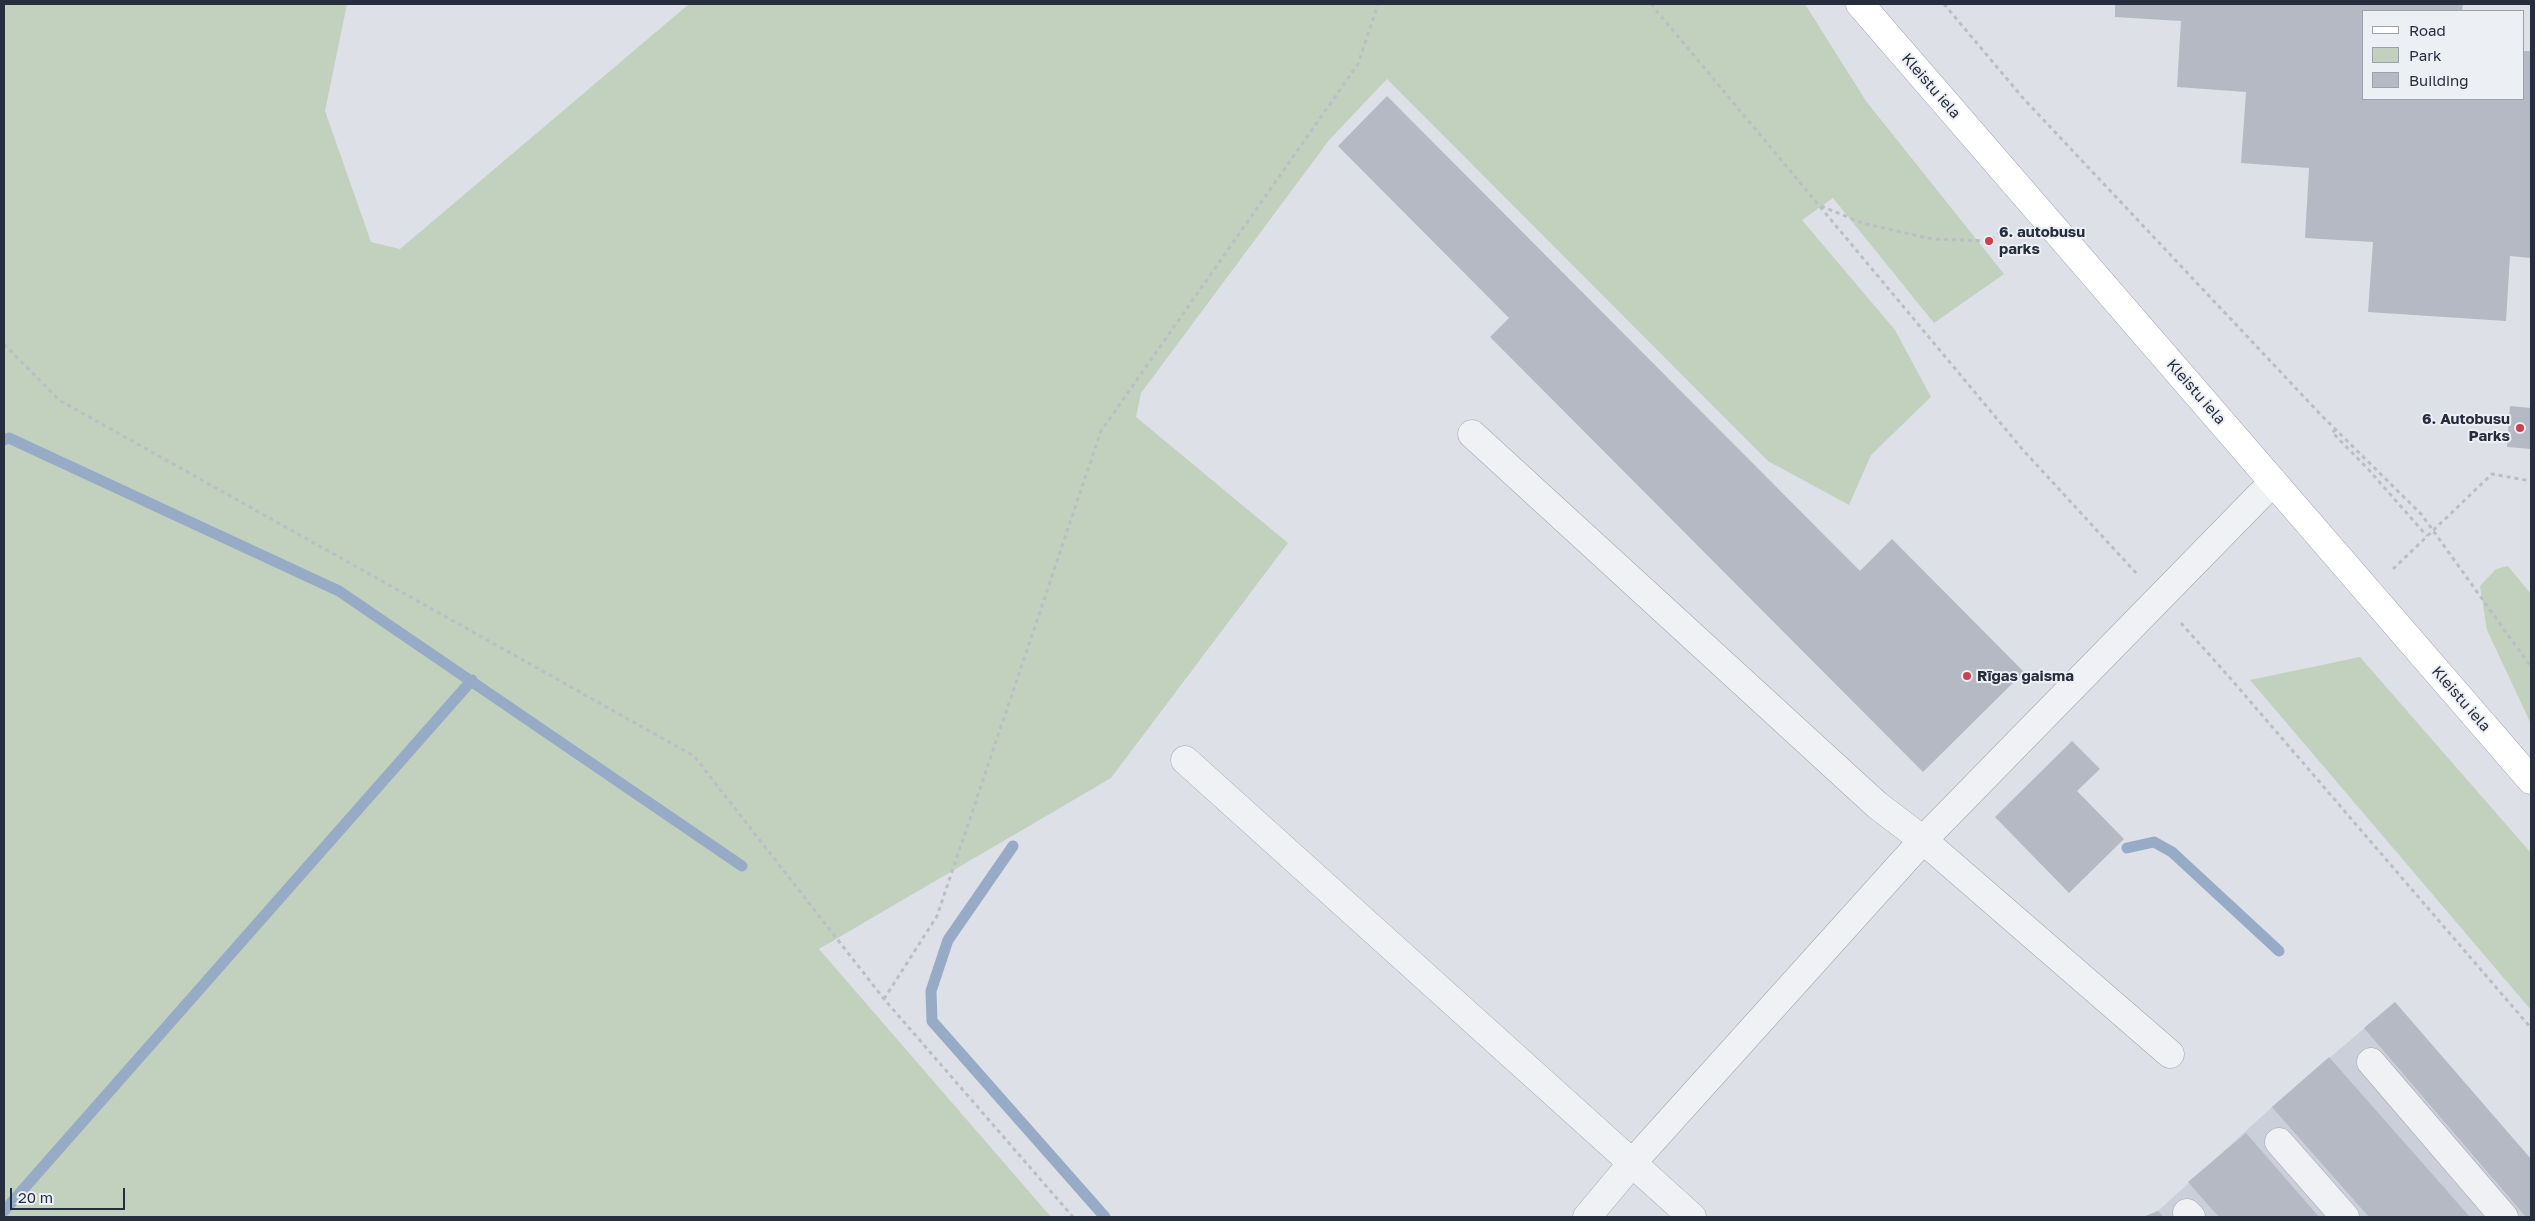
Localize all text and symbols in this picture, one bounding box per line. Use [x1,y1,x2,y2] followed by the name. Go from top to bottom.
[2362,10,2525,100] legend
[2409,21,2446,39] text: Road
[2409,46,2441,64] text: Park
[1898,50,1964,122] street label: Kleistu iela
[2409,71,2469,89] text: Building
[1999,223,2085,258] place label: 6. autobusu parks
[1983,235,1995,247] marker: 6. autobusu parks
[2163,356,2229,428] street label: Kleistu iela
[2422,410,2510,445] place label: 6. Autobusu Parks
[2514,422,2526,434] marker: 6. Autobusu Parks
[2428,663,2494,735] street label: Kleistu iela
[1977,667,2074,685] place label: Rīgas gaisma
[1961,670,1973,682] marker: Rīgas gaisma
[12,1178,128,1210] scale bar
[18,1188,53,1206] text: 20 m

